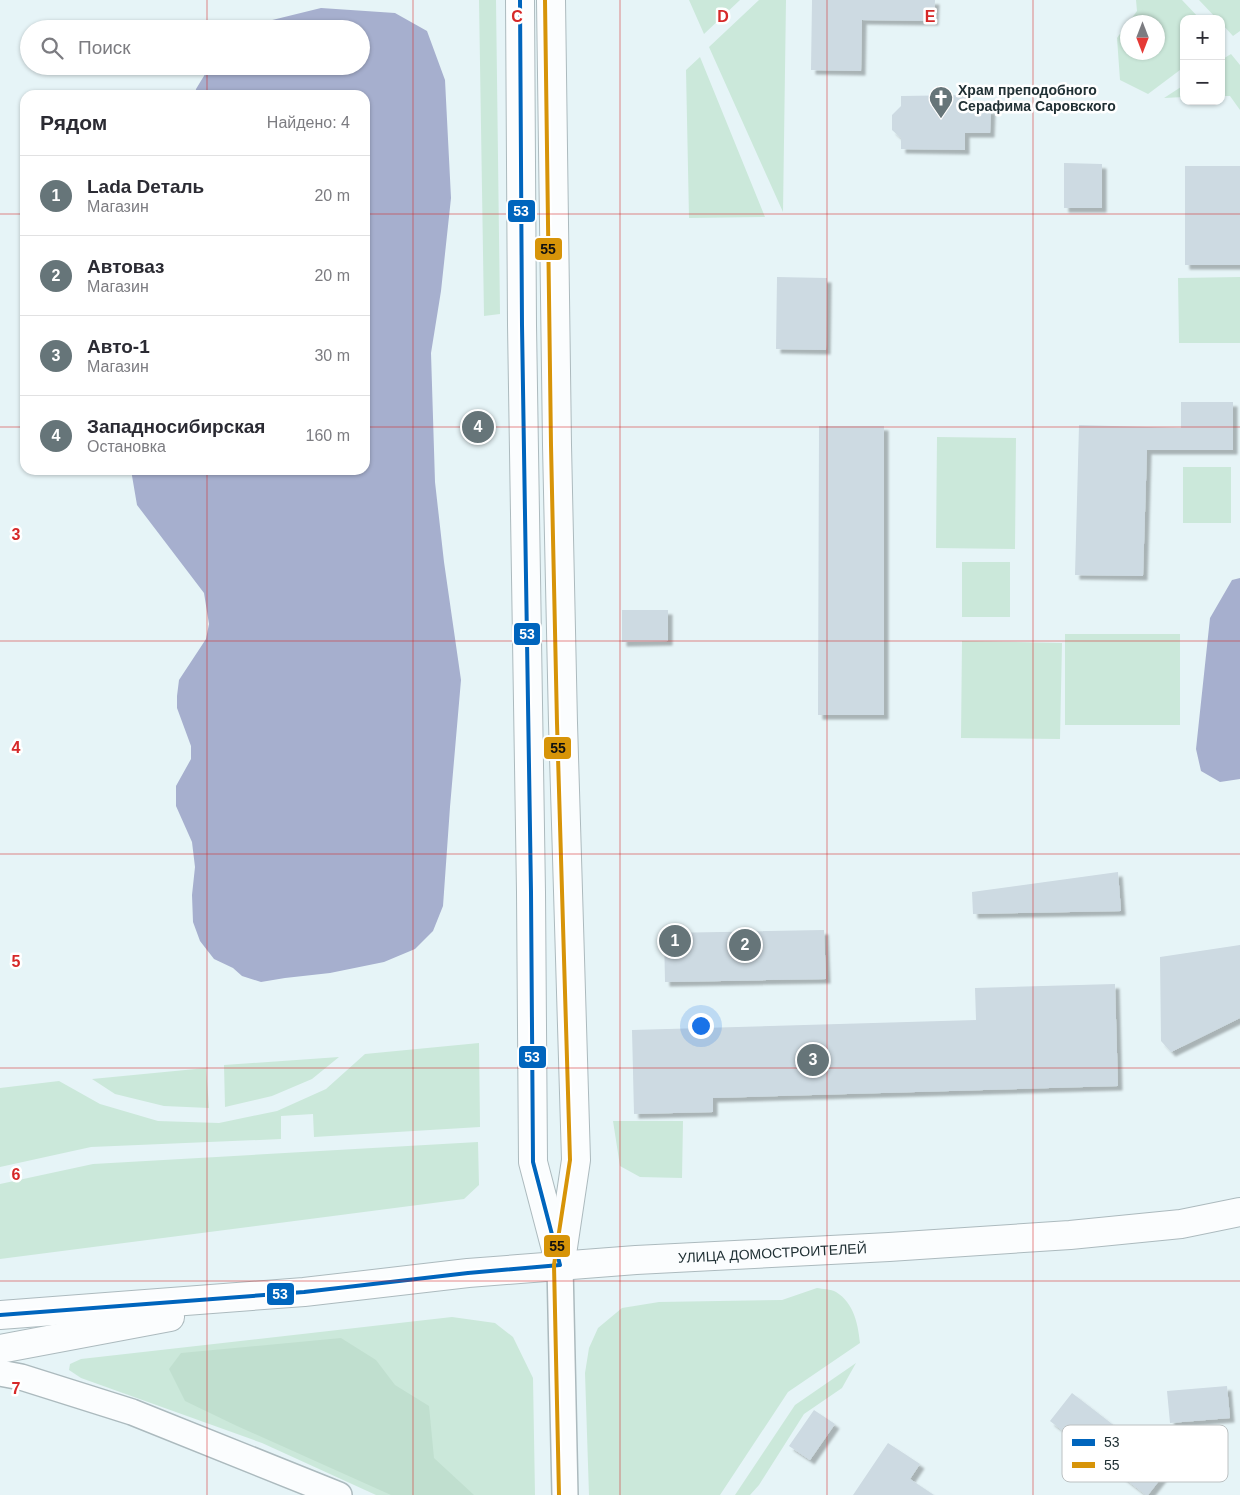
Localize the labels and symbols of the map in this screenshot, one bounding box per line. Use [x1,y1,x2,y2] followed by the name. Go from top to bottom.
[511,8,523,25] text: C
[717,8,729,25] text: D
[925,8,936,25] text: E
[1120,15,1165,60] north arrow
[958,82,1116,114] place label: Храм преподобного Серафима Саровского
[928,85,954,119] church icon: Храм преподобного Серафима Саровского
[507,199,536,223] line badge: 53
[513,203,529,219] text: 53
[534,237,563,261] line badge: 55
[540,241,556,257] text: 55
[462,408,494,446] pin: 4
[12,526,21,543] text: 3
[513,622,541,646] line badge: 53
[519,626,535,642] text: 53
[543,736,572,760] line badge: 55
[12,739,21,756] text: 4
[550,740,566,756] text: 55
[659,922,691,960] pin: 1
[729,926,761,964] pin: 2
[12,953,21,970] text: 5
[688,1013,714,1039] your location
[797,1041,829,1079] pin: 3
[518,1045,547,1069] line badge: 53
[524,1049,540,1065] text: 53
[12,1166,21,1183] text: 6
[543,1234,571,1258] line badge: 55
[549,1238,565,1254] text: 55
[678,1239,867,1266] street label: УЛИЦА ДОМОСТРОИТЕЛЕЙ
[266,1282,295,1306] line badge: 53
[272,1286,288,1302] text: 53
[12,1380,21,1397] text: 7
[1062,1425,1228,1482] legend
[1104,1434,1120,1450] text: 53
[1104,1457,1120,1473] text: 55

